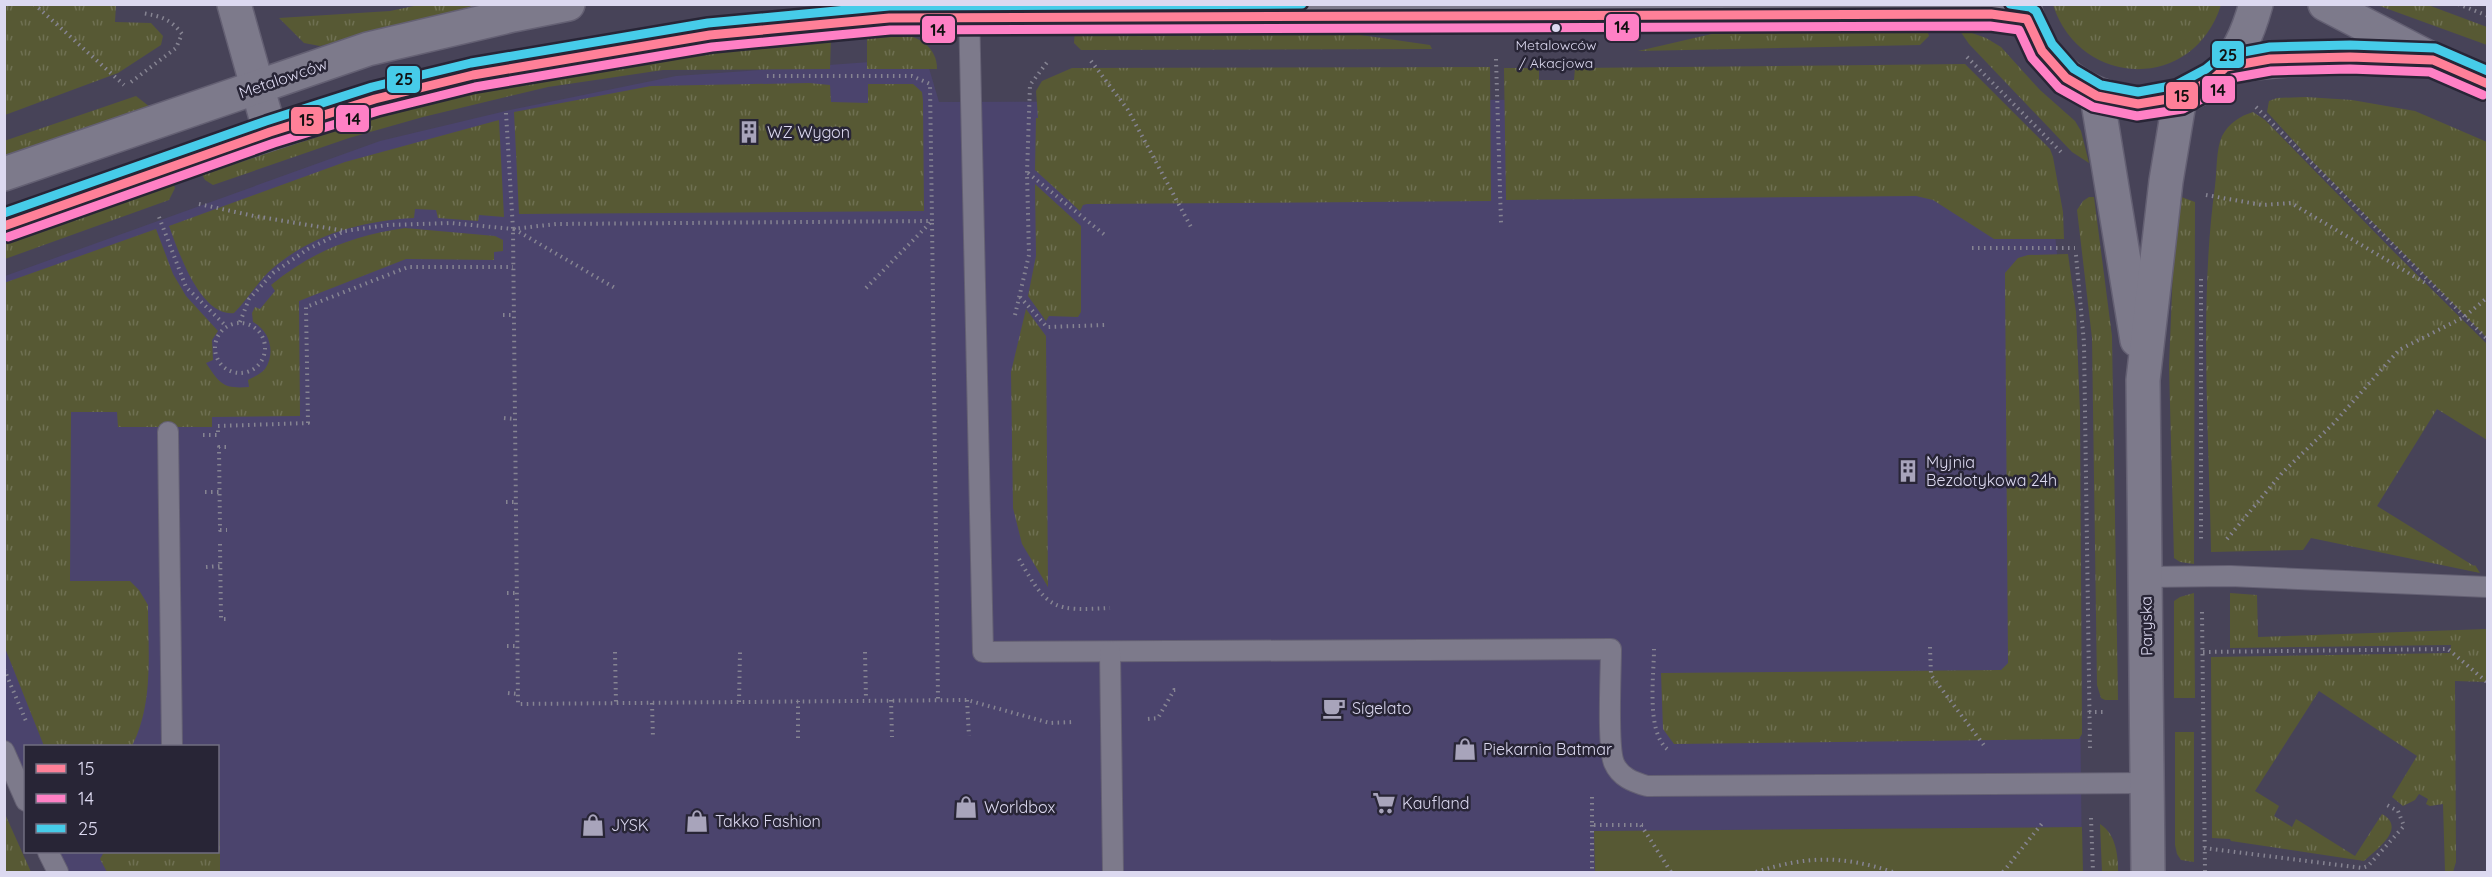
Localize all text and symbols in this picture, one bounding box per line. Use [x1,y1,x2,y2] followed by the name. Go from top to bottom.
[1605,13,1640,42] line badge: 14
[921,15,956,44] line badge: 14
[1614,17,1630,37] text: 14
[930,20,946,40] text: 14
[1550,22,1562,34] marker: Metalowców / Akacjowa
[1515,36,1597,72] place label: Metalowców / Akacjowa
[2211,40,2245,69] line badge: 25
[2219,45,2237,65] text: 25
[236,53,330,103] street label: Metalowców
[386,65,421,94] line badge: 25
[395,69,413,89] text: 25
[2201,75,2236,104] line badge: 14
[2210,80,2226,100] text: 14
[2165,81,2199,110] line badge: 15
[2174,86,2190,106] text: 15
[335,104,370,133] line badge: 14
[290,106,324,135] line badge: 15
[345,109,361,129] text: 14
[299,110,315,130] text: 15
[736,119,762,145] building icon: WZ Wygon
[767,122,850,142] place label: WZ Wygon
[1926,452,2057,490] place label: Myjnia Bezdotykowa 24h
[1895,458,1921,484] building icon: Myjnia Bezdotykowa 24h
[2135,596,2157,656] street label: Paryska
[1321,695,1347,721] cafe icon: Sígelato
[1352,698,1412,718] place label: Sígelato
[1452,736,1478,762] shop icon: Piekarnia Batmar
[1483,739,1612,759] place label: Piekarnia Batmar
[24,745,219,853] legend
[78,757,94,780] text: 15
[78,787,94,810] text: 14
[1371,790,1397,816] supermarket icon: Kaufland
[1402,793,1470,813] place label: Kaufland
[953,794,979,820] shop icon: Worldbox
[984,797,1055,817] place label: Worldbox
[684,808,710,834] shop icon: Takko Fashion
[715,811,821,831] place label: Takko Fashion
[580,812,606,838] shop icon: JYSK
[611,815,649,835] place label: JYSK
[78,817,98,840] text: 25

